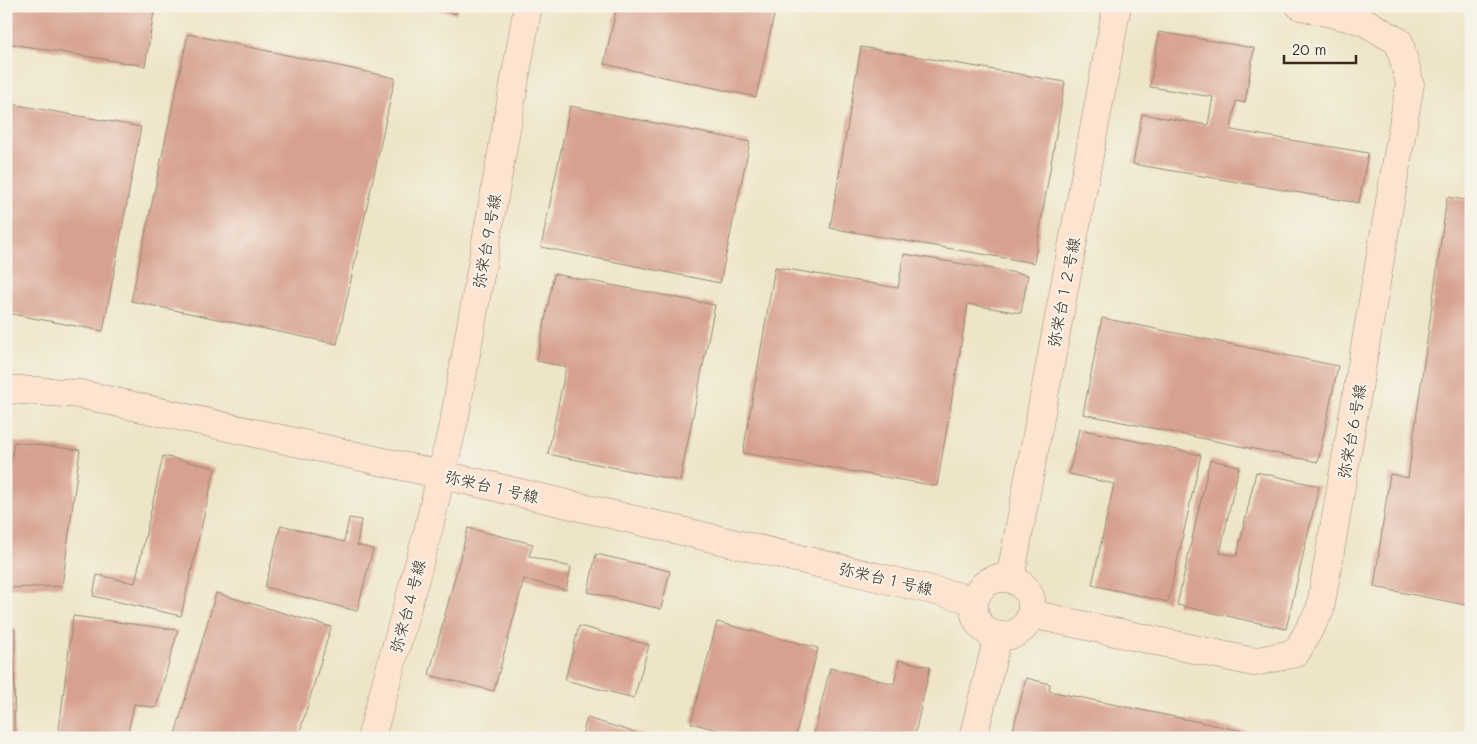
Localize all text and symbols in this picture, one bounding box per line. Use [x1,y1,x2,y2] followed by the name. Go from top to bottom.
[1284,32,1357,64] scale bar
[1292,39,1326,59] text: 20 m
[467,192,505,290] street label: 弥栄台９号線
[1042,235,1084,349] street label: 弥栄台１２号線
[1332,382,1370,480] street label: 弥栄台６号線
[443,465,541,507] street label: 弥栄台１号線
[384,557,430,655] street label: 弥栄台４号線
[837,557,935,599] street label: 弥栄台１号線

